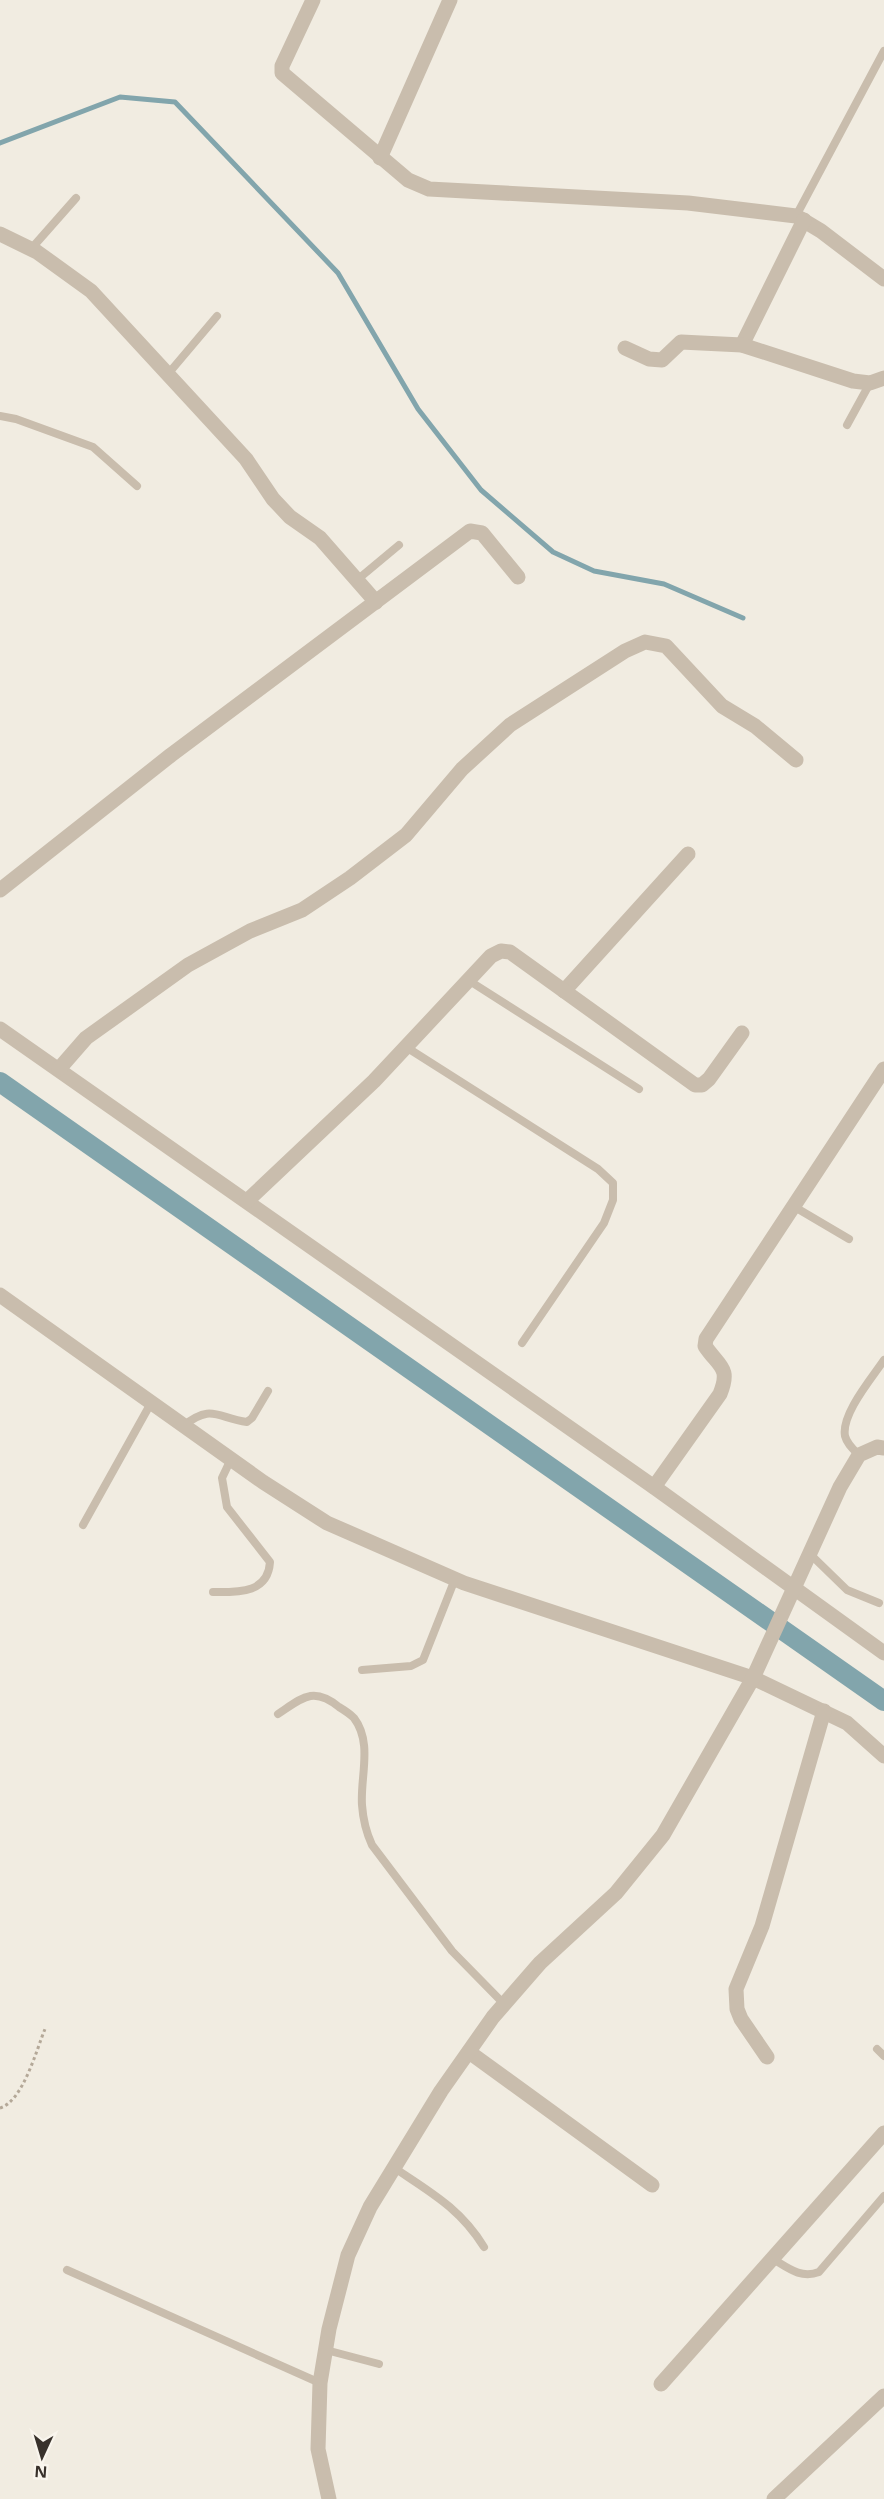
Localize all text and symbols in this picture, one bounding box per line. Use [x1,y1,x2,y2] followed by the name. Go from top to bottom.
[12,2427,72,2487] north arrow
[34,2461,48,2483] text: N

